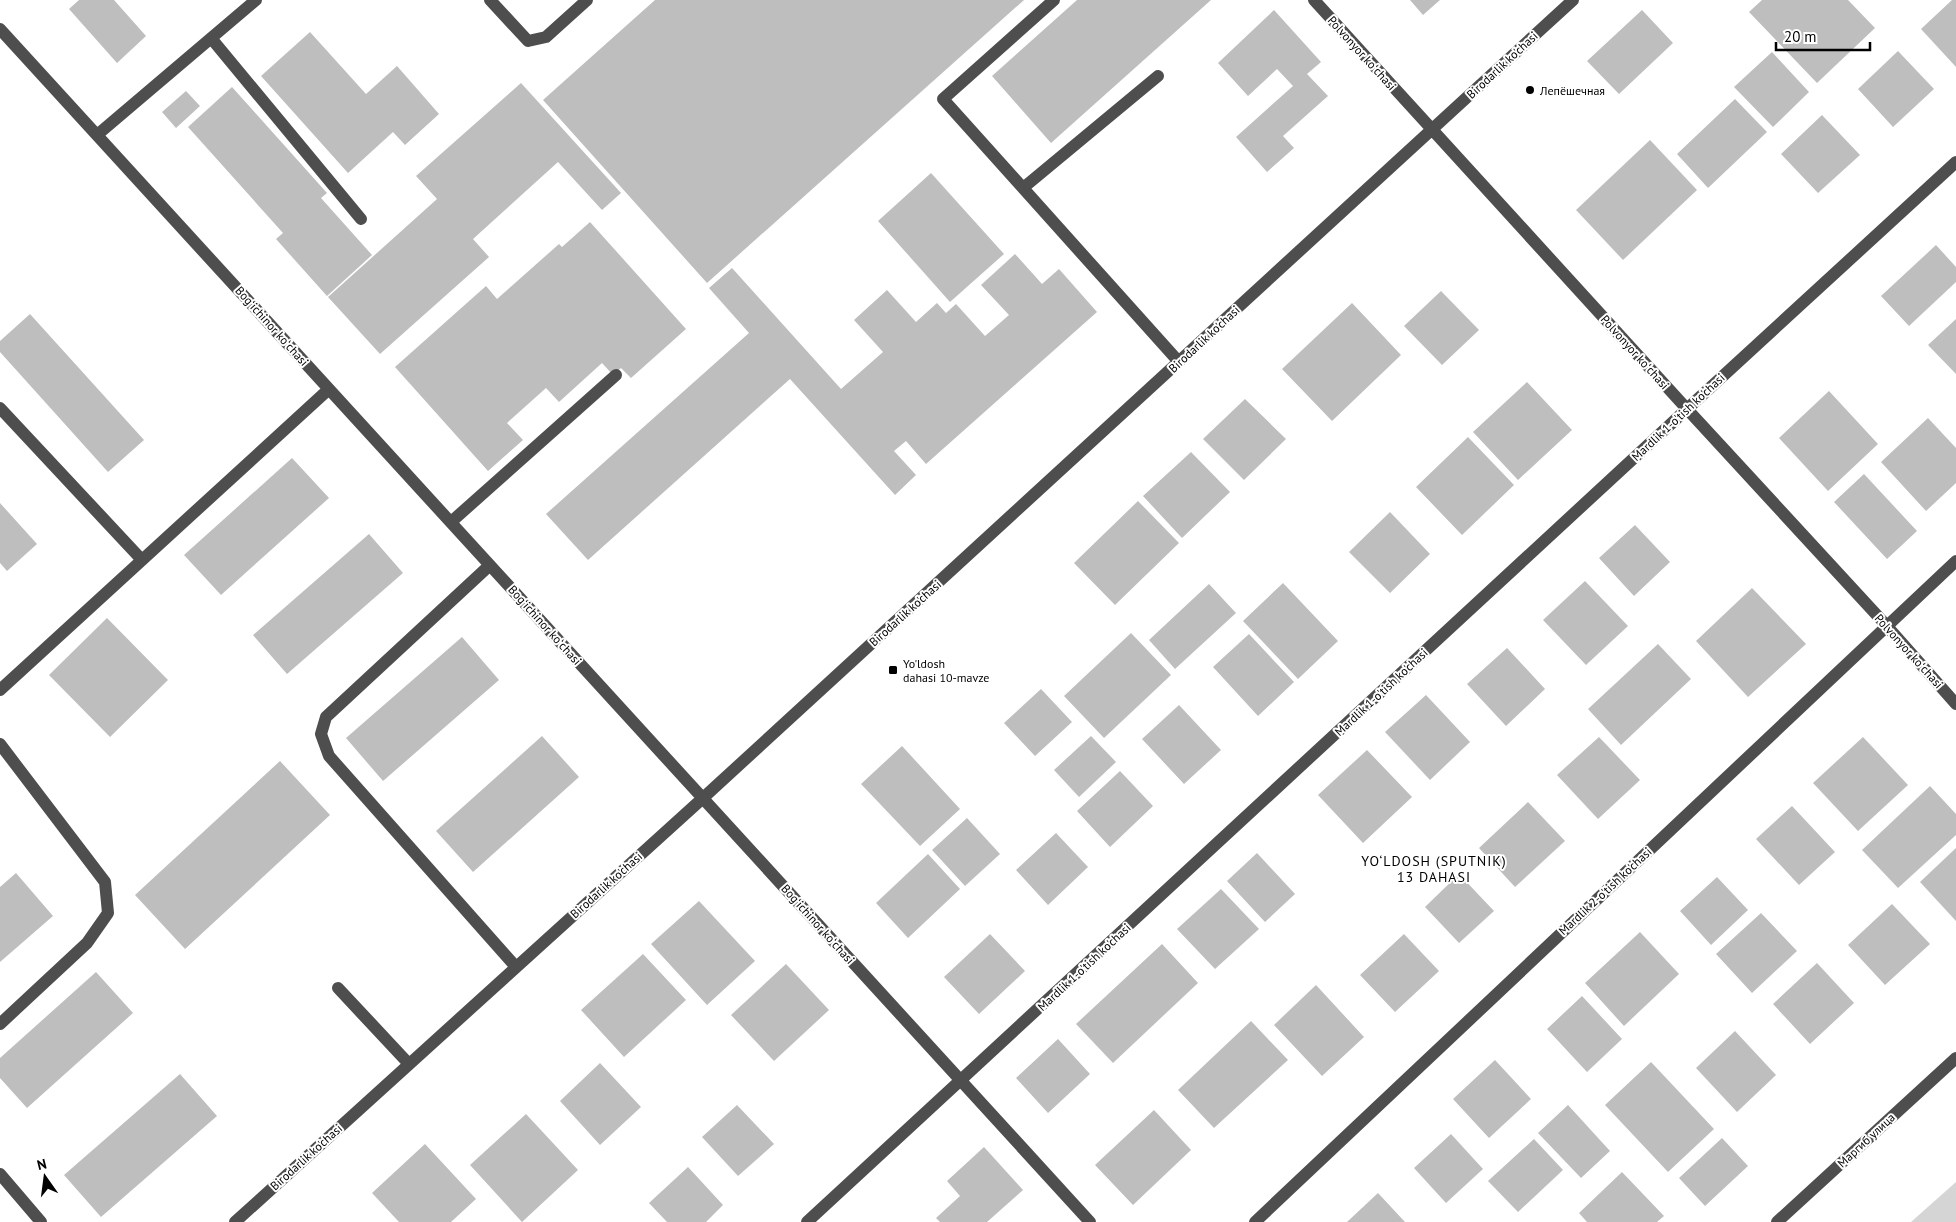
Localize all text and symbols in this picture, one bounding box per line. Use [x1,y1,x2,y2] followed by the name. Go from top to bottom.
[1325,13,1399,93] street label: Polvonyor koʻchasi
[1776,20,1870,52] scale bar
[1784,27,1817,46] text: 20 m
[1463,28,1541,102] street label: Birodarlik ko'chasi
[1539,83,1605,98] place label: Лепёшечная
[1524,84,1536,96] marker: Лепёшечная
[232,283,312,369] street label: Bogʻichinor koʻchasi
[1165,302,1243,376] street label: Birodarlik ko'chasi
[1598,312,1672,392] street label: Polvonyor koʻchasi
[1628,370,1728,464] street label: Mardlik 1-o'tish ko'chasi
[866,577,944,649] street label: Birodarlik ko'chasi
[505,582,585,668] street label: Bogʻichinor koʻchasi
[1872,611,1946,691] street label: Polvonyor koʻchasi
[1331,645,1431,739] street label: Mardlik 1-o'tish ko'chasi
[903,656,989,685] place label: Yo'ldosh dahasi 10-mavze
[887,664,899,676] marker: Yo'ldosh dahasi 10-mavze
[1555,844,1655,938] street label: Mardlik 2-o'tish ko'chasi
[567,849,645,921] street label: Birodarlik ko'chasi
[1361,852,1507,886] district label: YO‘LDOSH (SPUTNIK) 13 DAHASI
[778,881,858,967] street label: Bogʻichinor koʻchasi
[1034,920,1134,1014] street label: Mardlik 1-o'tish ko'chasi
[1834,1110,1898,1170] street label: Маргиб улица
[267,1121,345,1193] street label: Birodarlik ko'chasi
[20,1152,70,1202] north arrow
[35,1155,48,1174] text: N

